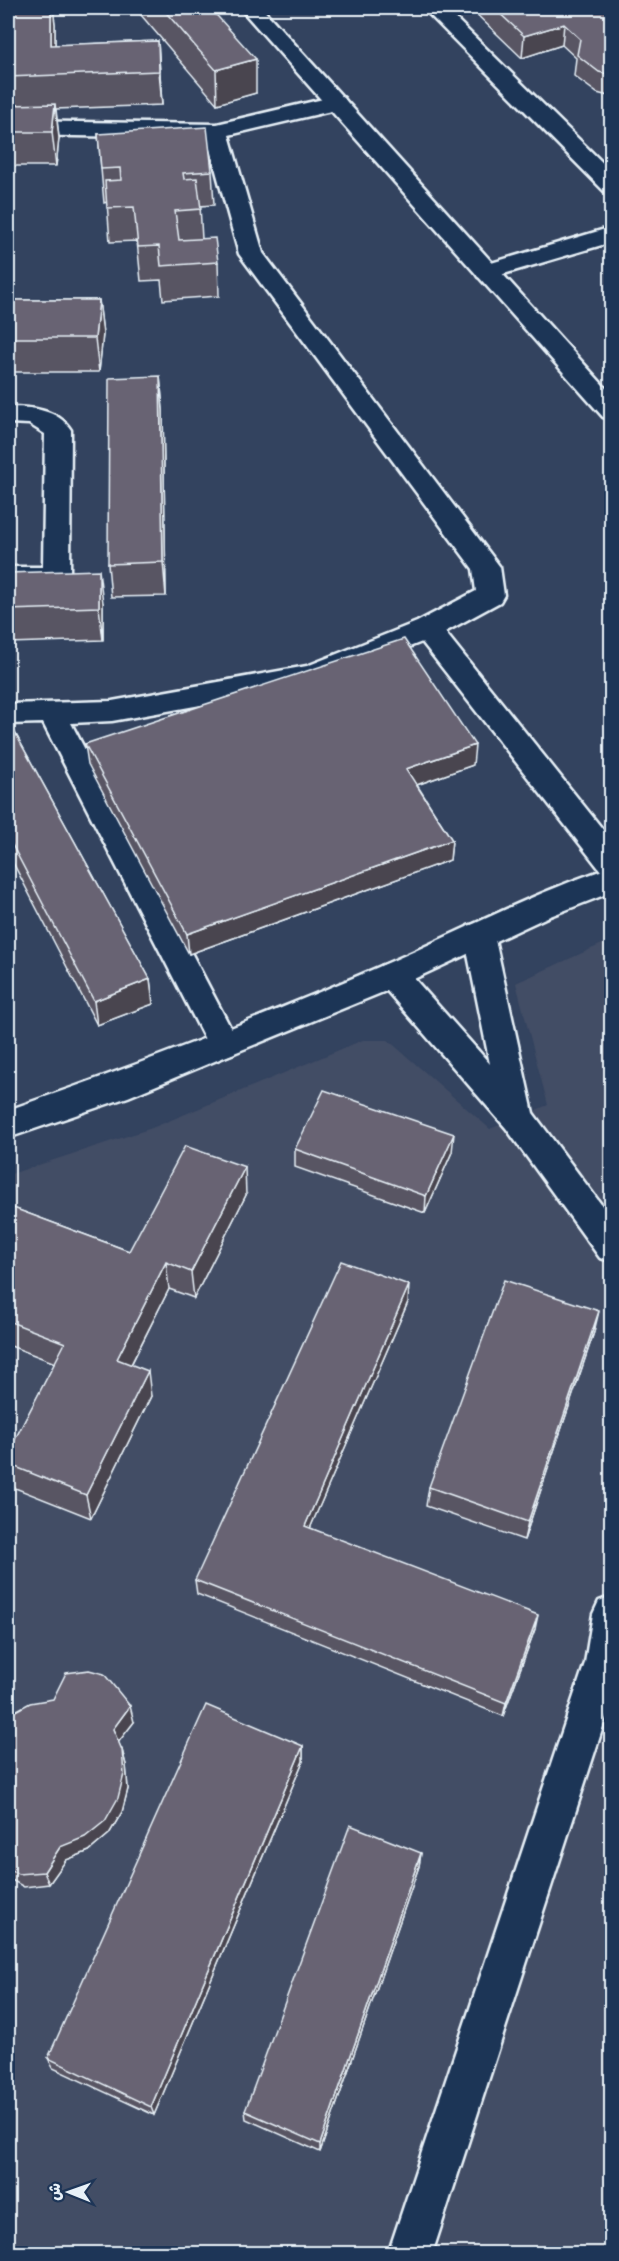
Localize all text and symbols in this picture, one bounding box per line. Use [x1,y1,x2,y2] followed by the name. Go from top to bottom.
[39,2162,99,2222] north arrow
[45,2183,65,2201] text: ش

